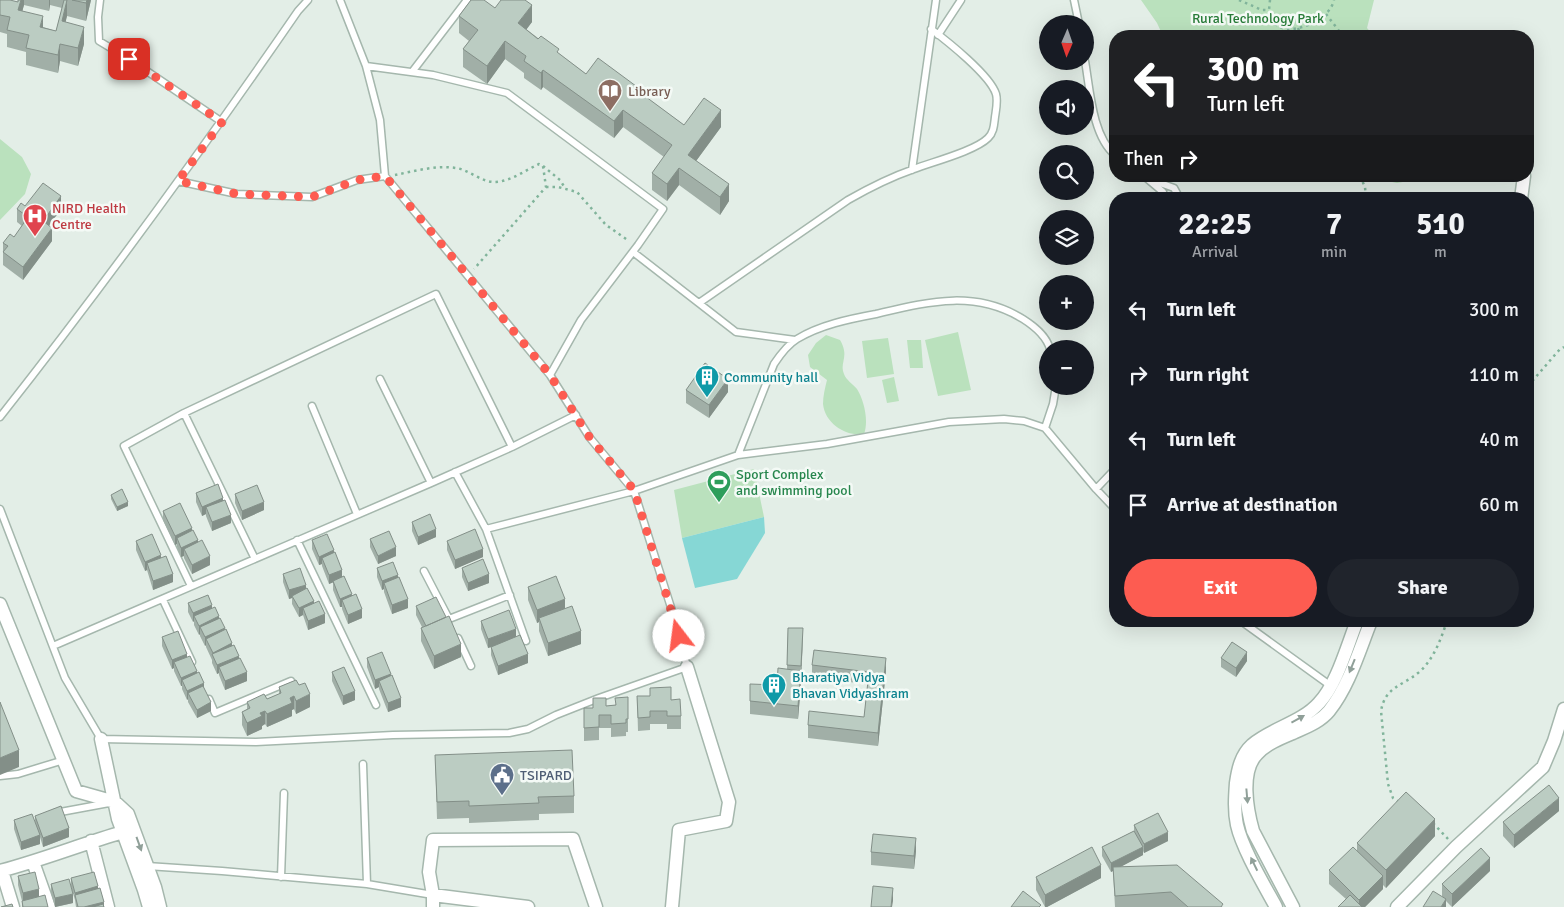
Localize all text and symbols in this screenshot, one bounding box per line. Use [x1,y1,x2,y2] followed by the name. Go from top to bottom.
[1192,10,1324,27] park label: Rural Technology Park
[1039,15,1094,70] north arrow
[1039,15,1094,395] map controls
[108,38,150,80] pin
[115,45,143,73] icon: arrive
[1207,47,1300,90] text: 300 m
[1124,50,1189,115] icon: left
[597,78,623,112] library icon: Library
[1039,80,1094,135] button: sound
[628,83,671,100] place label: Library
[1207,90,1285,117] text: Turn left
[1039,145,1094,200] button: search
[1174,145,1202,173] icon: right
[1124,147,1164,171] text: Then
[52,200,126,233] place label: NIRD Health Centre
[22,203,48,237] hospital icon: NIRD Health Centre
[1178,206,1252,243] text: 22:25
[1326,206,1342,243] text: 7
[1416,206,1465,243] text: 510
[1039,210,1094,265] button: layers
[1192,242,1238,262] text: Arrival
[1321,242,1347,262] text: min
[1434,242,1447,262] text: m
[1039,275,1094,330] button: +
[1124,296,1152,324] icon: left
[1167,298,1236,322] text: Turn left
[1469,298,1519,322] text: 300 m
[1039,340,1094,395] button: −
[1124,361,1152,389] icon: right
[1167,363,1249,387] text: Turn right
[1469,363,1519,387] text: 110 m
[694,364,720,398] building icon: Community hall
[724,369,818,386] place label: Community hall
[1124,426,1152,454] icon: left
[1167,428,1236,452] text: Turn left
[1479,428,1519,452] text: 40 m
[736,466,852,499] place label: Sport Complex and swimming pool
[706,469,732,503] sports icon: Sport Complex and swimming pool
[1124,491,1152,519] icon: arrive
[1167,493,1338,517] text: Arrive at destination
[1479,493,1519,517] text: 60 m
[1124,559,1317,617] button: Exit
[1327,559,1519,617] button: Share
[652,609,704,661] position arrow
[1348,659,1356,673] one-way arrow
[792,669,909,702] place label: Bharatiya Vidya Bhavan Vidyashram
[761,672,787,706] building icon: Bharatiya Vidya Bhavan Vidyashram
[1292,714,1305,723] one-way arrow
[489,762,515,796] public building icon: TSIPARD
[520,767,572,784] place label: TSIPARD
[1243,788,1251,804] one-way arrow
[135,837,143,852] one-way arrow
[1250,856,1258,871] one-way arrow

